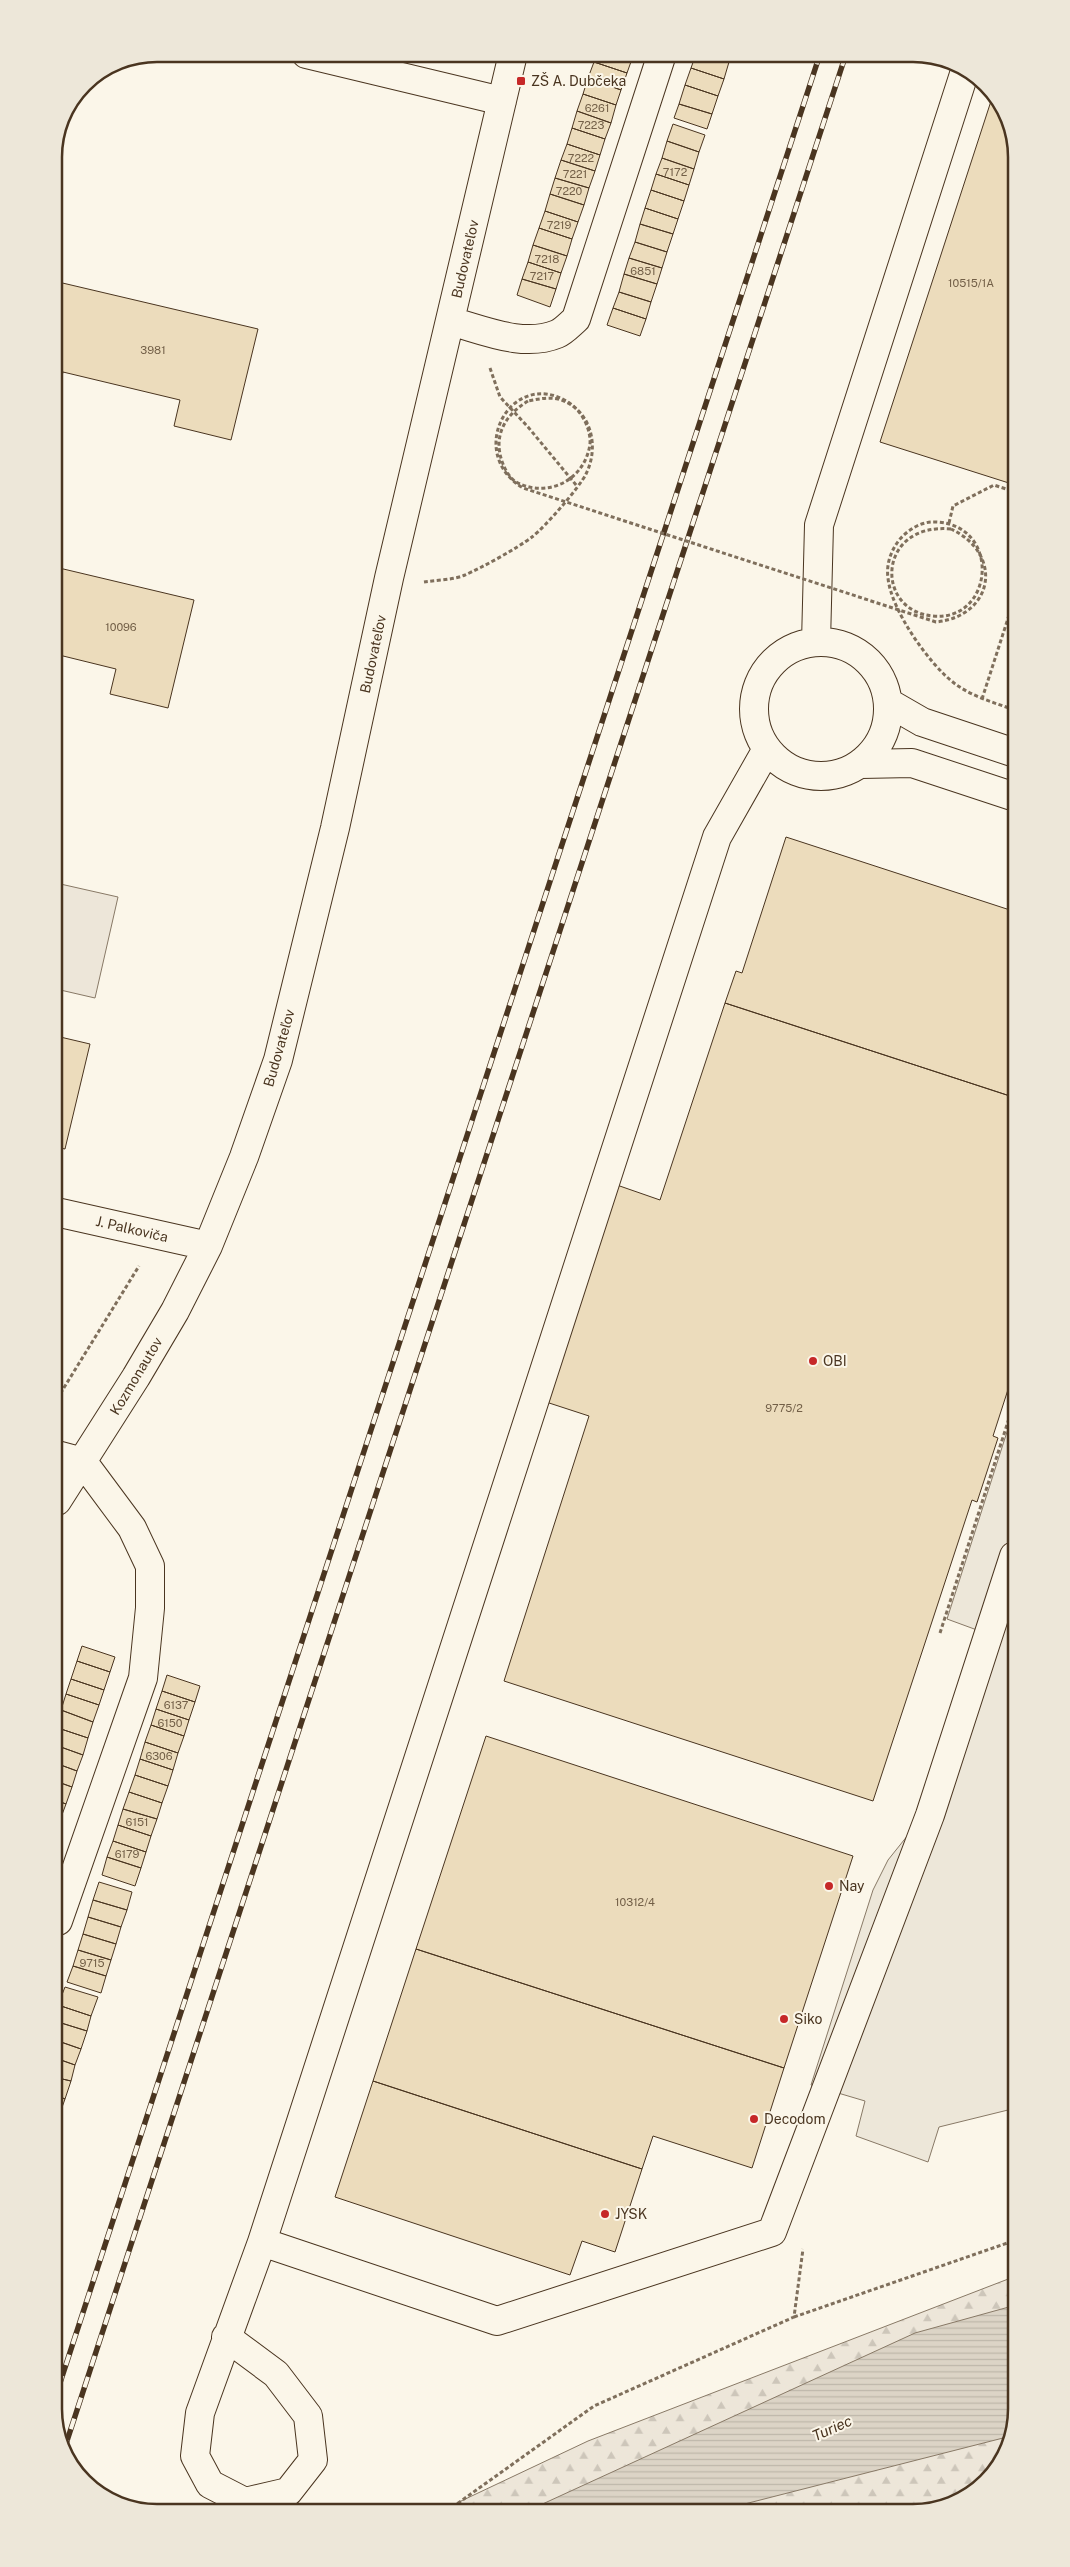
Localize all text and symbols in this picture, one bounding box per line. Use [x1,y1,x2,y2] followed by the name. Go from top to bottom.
[531,72,626,89] place label: ZŠ A. Dubčeka
[515,75,527,87] marker: ZŠ A. Dubčeka
[585,102,609,114] house number: 6261
[578,119,604,131] house number: 7223
[568,152,595,164] house number: 7222
[663,166,688,178] house number: 7172
[563,168,587,180] house number: 7221
[556,185,583,197] house number: 7220
[448,218,482,300] street label: Budovateľov
[547,219,571,231] house number: 7219
[535,253,559,265] house number: 7218
[630,265,656,277] house number: 6851
[530,270,555,282] house number: 7217
[948,277,994,289] house number: 10515/1A
[140,344,166,356] house number: 3981
[357,613,389,695] street label: Budovateľov
[105,621,137,633] house number: 10096
[260,1007,298,1089] street label: Budovateľov
[94,1213,170,1245] street label: J. Palkoviča
[107,1334,165,1418] street label: Kozmonautov
[823,1353,847,1369] place label: OBI
[807,1355,819,1367] marker: OBI
[765,1402,803,1414] house number: 9775/2
[164,1699,189,1711] house number: 6137
[157,1717,183,1729] house number: 6150
[145,1750,173,1762] house number: 6306
[126,1816,148,1828] house number: 6151
[115,1848,139,1860] house number: 6179
[839,1878,865,1894] place label: Nay
[823,1880,835,1892] marker: Nay
[615,1896,655,1908] house number: 10312/4
[79,1957,105,1969] house number: 9715
[794,2011,822,2027] place label: Siko
[778,2013,790,2025] marker: Siko
[764,2111,826,2127] place label: Decodom
[748,2113,760,2125] marker: Decodom
[615,2206,648,2222] place label: JYSK
[599,2208,611,2220] marker: JYSK
[810,2412,855,2444] water label: Turiec

